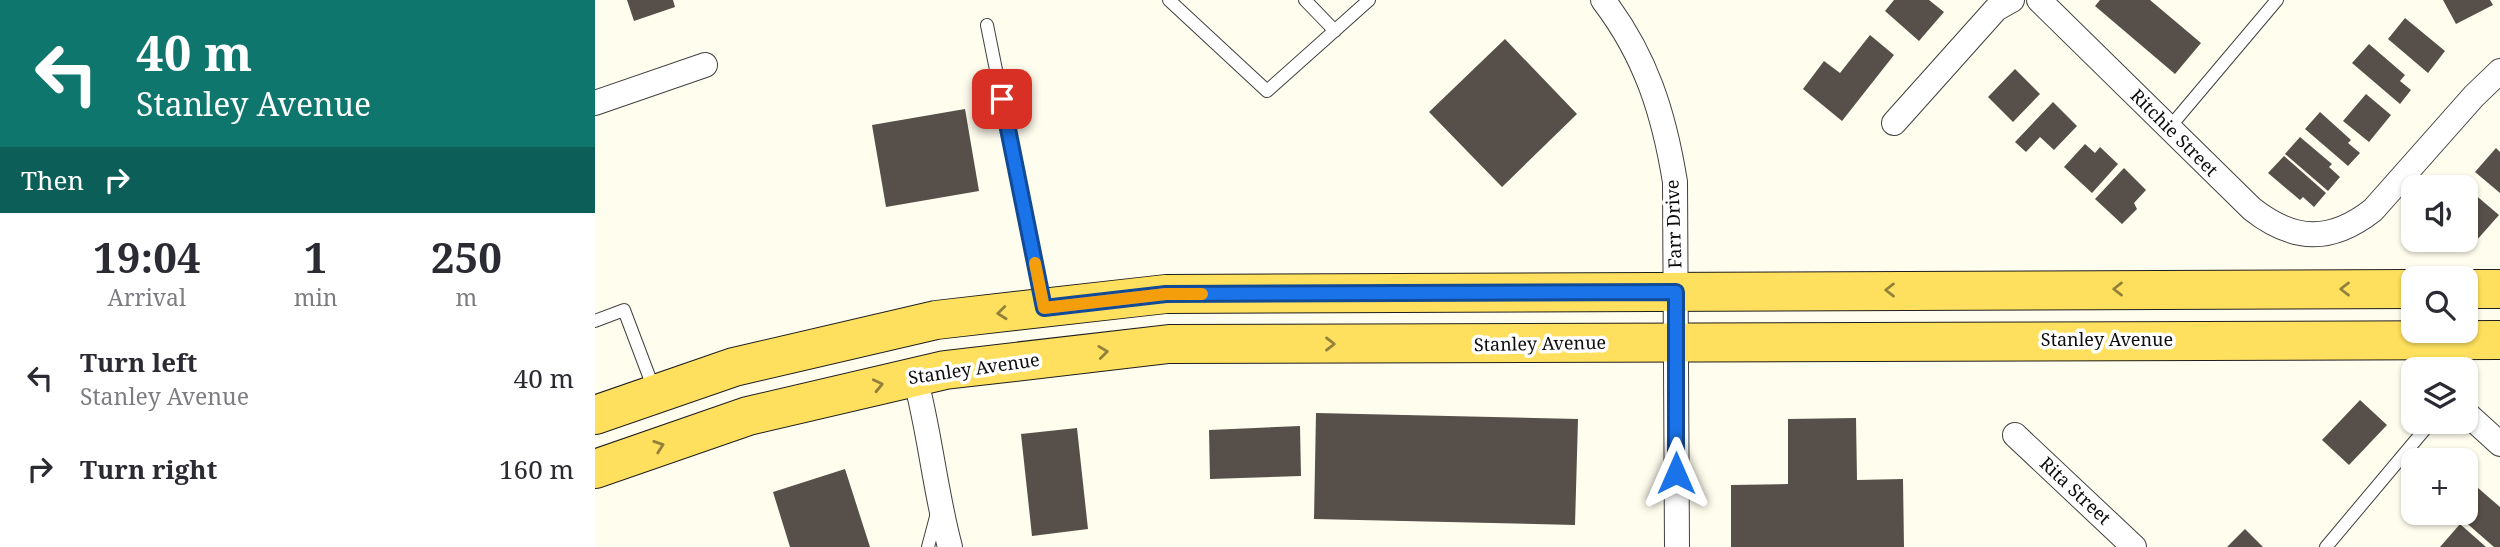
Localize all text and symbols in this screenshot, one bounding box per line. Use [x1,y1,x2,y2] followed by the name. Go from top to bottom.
[136,19,252,85] text: 40 m
[21,28,112,119] icon: left
[972,69,1032,129] pin
[983,80,1021,118] icon: arrive
[136,82,371,125] text: Stanley Avenue
[2126,83,2224,181] street label: Ritchie Street
[98,161,136,199] icon: right
[21,162,84,198] text: Then
[2401,175,2478,525] map controls
[2401,175,2478,252] button: sound
[1659,179,1687,269] street label: Farr Drive
[93,228,201,285] text: 19:04
[304,228,328,285] text: 1
[431,228,502,285] text: 250
[2401,266,2478,343] button: search
[108,281,186,313] text: Arrival
[294,281,338,313] text: min
[455,281,477,313] text: m
[2112,281,2122,297] one-way arrow
[2339,281,2350,297] one-way arrow
[1884,283,1895,298] one-way arrow
[996,305,1008,320] one-way arrow
[2041,327,2173,351] street label: Stanley Avenue
[1474,330,1606,356] street label: Stanley Avenue
[1325,336,1336,352] one-way arrow
[80,344,197,380] text: Turn left
[1098,345,1109,360] one-way arrow
[907,347,1041,389] street label: Stanley Avenue
[2401,357,2478,434] button: layers
[21,359,59,397] icon: left
[514,360,574,396] text: 40 m
[872,379,884,394] one-way arrow
[80,380,249,412] text: Stanley Avenue
[1639,436,1713,510] position arrow
[653,440,665,454] one-way arrow
[2401,448,2478,525] button: +
[21,450,59,488] icon: right
[80,451,217,487] text: Turn right
[499,451,574,487] text: 160 m
[2035,451,2116,529] street label: Rita Street

